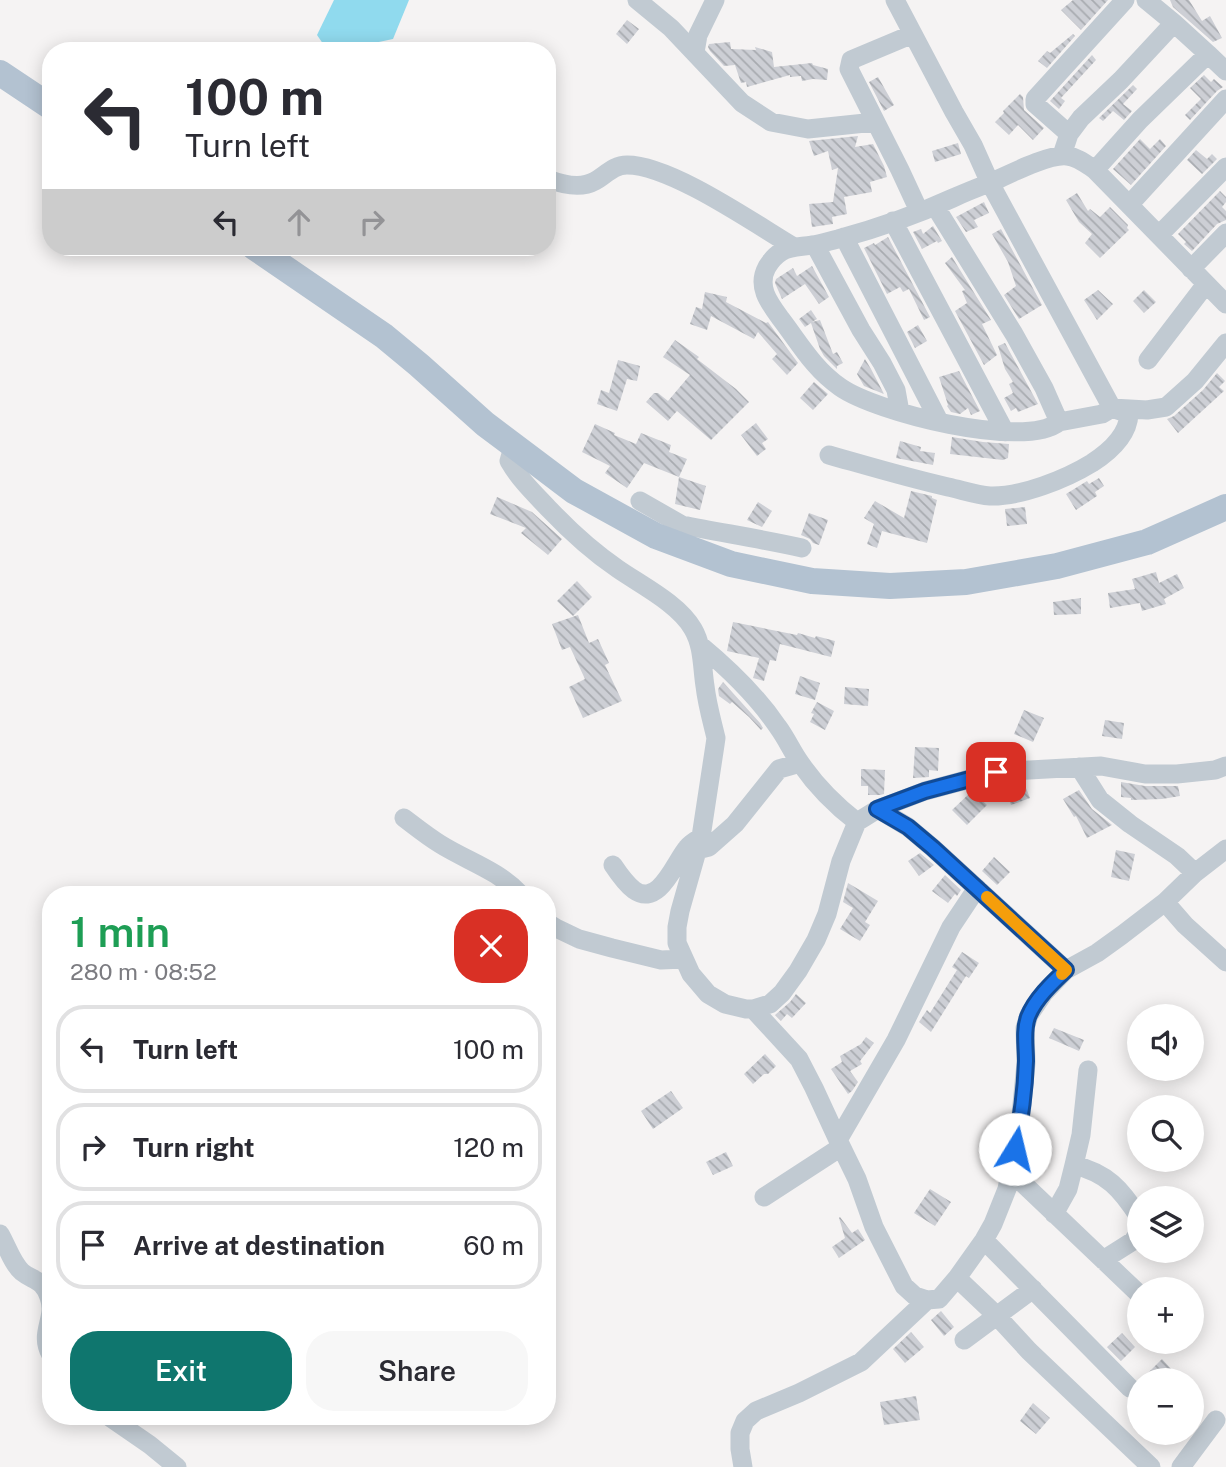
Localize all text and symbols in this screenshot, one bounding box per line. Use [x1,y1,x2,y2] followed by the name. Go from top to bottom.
[185,68,324,126] text: 100 m
[70,70,161,161] icon: left
[185,127,310,164] text: Turn left
[207,203,245,241] icon: left
[280,203,318,241] icon: ahead
[353,203,391,241] icon: right
[966,742,1026,802] pin
[977,753,1015,791] icon: arrive
[70,907,170,956] text: 1 min
[454,909,528,983] button: close
[70,958,217,985] text: 280 m · 08:52
[1127,1004,1204,1445] map controls
[1127,1004,1204,1081] button: sound
[74,1030,112,1068] icon: left
[133,1034,238,1065] text: Turn left
[453,1034,524,1065] text: 100 m
[1127,1095,1204,1172] button: search
[978,1112,1052,1186] position arrow
[74,1128,112,1166] icon: right
[133,1132,255,1163] text: Turn right
[453,1132,524,1163] text: 120 m
[1127,1186,1204,1263] button: layers
[74,1226,112,1264] icon: arrive
[133,1230,385,1261] text: Arrive at destination
[463,1230,524,1261] text: 60 m
[1127,1277,1204,1354] button: +
[70,1331,292,1411] button: Exit
[306,1331,528,1411] button: Share
[1127,1368,1204,1445] button: −

